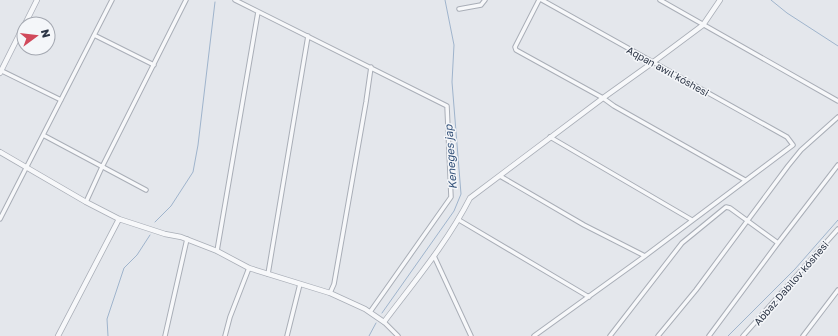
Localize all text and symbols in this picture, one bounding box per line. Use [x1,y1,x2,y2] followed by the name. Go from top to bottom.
[16,16,56,56] north arrow
[39,28,54,39] text: N
[625,43,711,99] street label: Aqpan awıl kóshesi
[441,123,460,190] water label: Keneges jap
[751,239,831,327] street label: Abbaz Dabilov kóshesi

